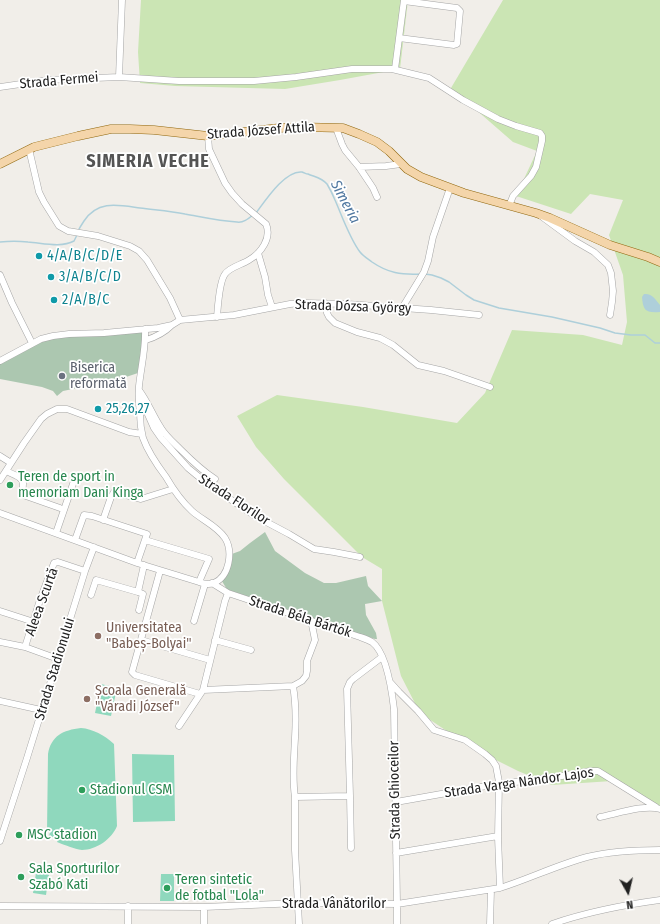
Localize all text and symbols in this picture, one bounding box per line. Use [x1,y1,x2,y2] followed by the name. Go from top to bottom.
[19,69,99,93] street label: Strada Fermei
[207,119,315,143] street label: Strada József Attila
[86,151,210,173] district label: SIMERIA VECHE
[326,177,364,227] water label: Simeria
[47,248,122,264] place label: 4/A/B/C/D/E
[34,251,44,261] marker: 4/A/B/C/D/E
[59,269,121,285] place label: 3/A/B/C/D
[46,272,56,282] marker: 3/A/B/C/D
[62,292,109,308] place label: 2/A/B/C
[49,295,59,305] marker: 2/A/B/C
[295,297,411,317] street label: Strada Dózsa György
[70,360,127,392] place label: Biserica reformată
[57,371,67,381] marker: Biserica reformată
[106,401,149,417] place label: 25,26,27
[93,404,103,414] marker: 25,26,27
[18,469,144,502] place label: Teren de sport in memoriam Dani Kinga
[195,471,273,529] street label: Strada Florilor
[5,480,15,490] marker: Teren de sport in memoriam Dani Kinga
[22,566,62,638] street label: Aleea Scurtă
[247,593,353,641] street label: Strada Béla Bártók
[31,616,79,722] street label: Strada Stadionului
[106,620,191,652] place label: Universitatea "Babeș-Bolyai"
[93,631,103,641] marker: Universitatea "Babeș-Bolyai"
[95,683,186,716] place label: Școala Generală "Váradi József"
[82,694,92,704] marker: Școala Generală "Váradi József"
[386,740,404,840] street label: Strada Ghioceilor
[443,764,595,802] street label: Strada Varga Nándor Lajos
[90,782,172,798] place label: Stadionul CSM
[77,785,87,795] marker: Stadionul CSM
[27,827,97,843] place label: MSC stadion
[14,830,24,840] marker: MSC stadion
[29,861,119,894] place label: Sala Sporturilor Szabó Kati
[16,872,26,882] marker: Sala Sporturilor Szabó Kati
[175,872,264,904] place label: Teren sintetic de fotbal "Lola"
[608,872,648,912] north arrow
[162,883,172,893] marker: Teren sintetic de fotbal "Lola"
[282,896,386,912] street label: Strada Vânătorilor
[626,897,634,911] text: N

